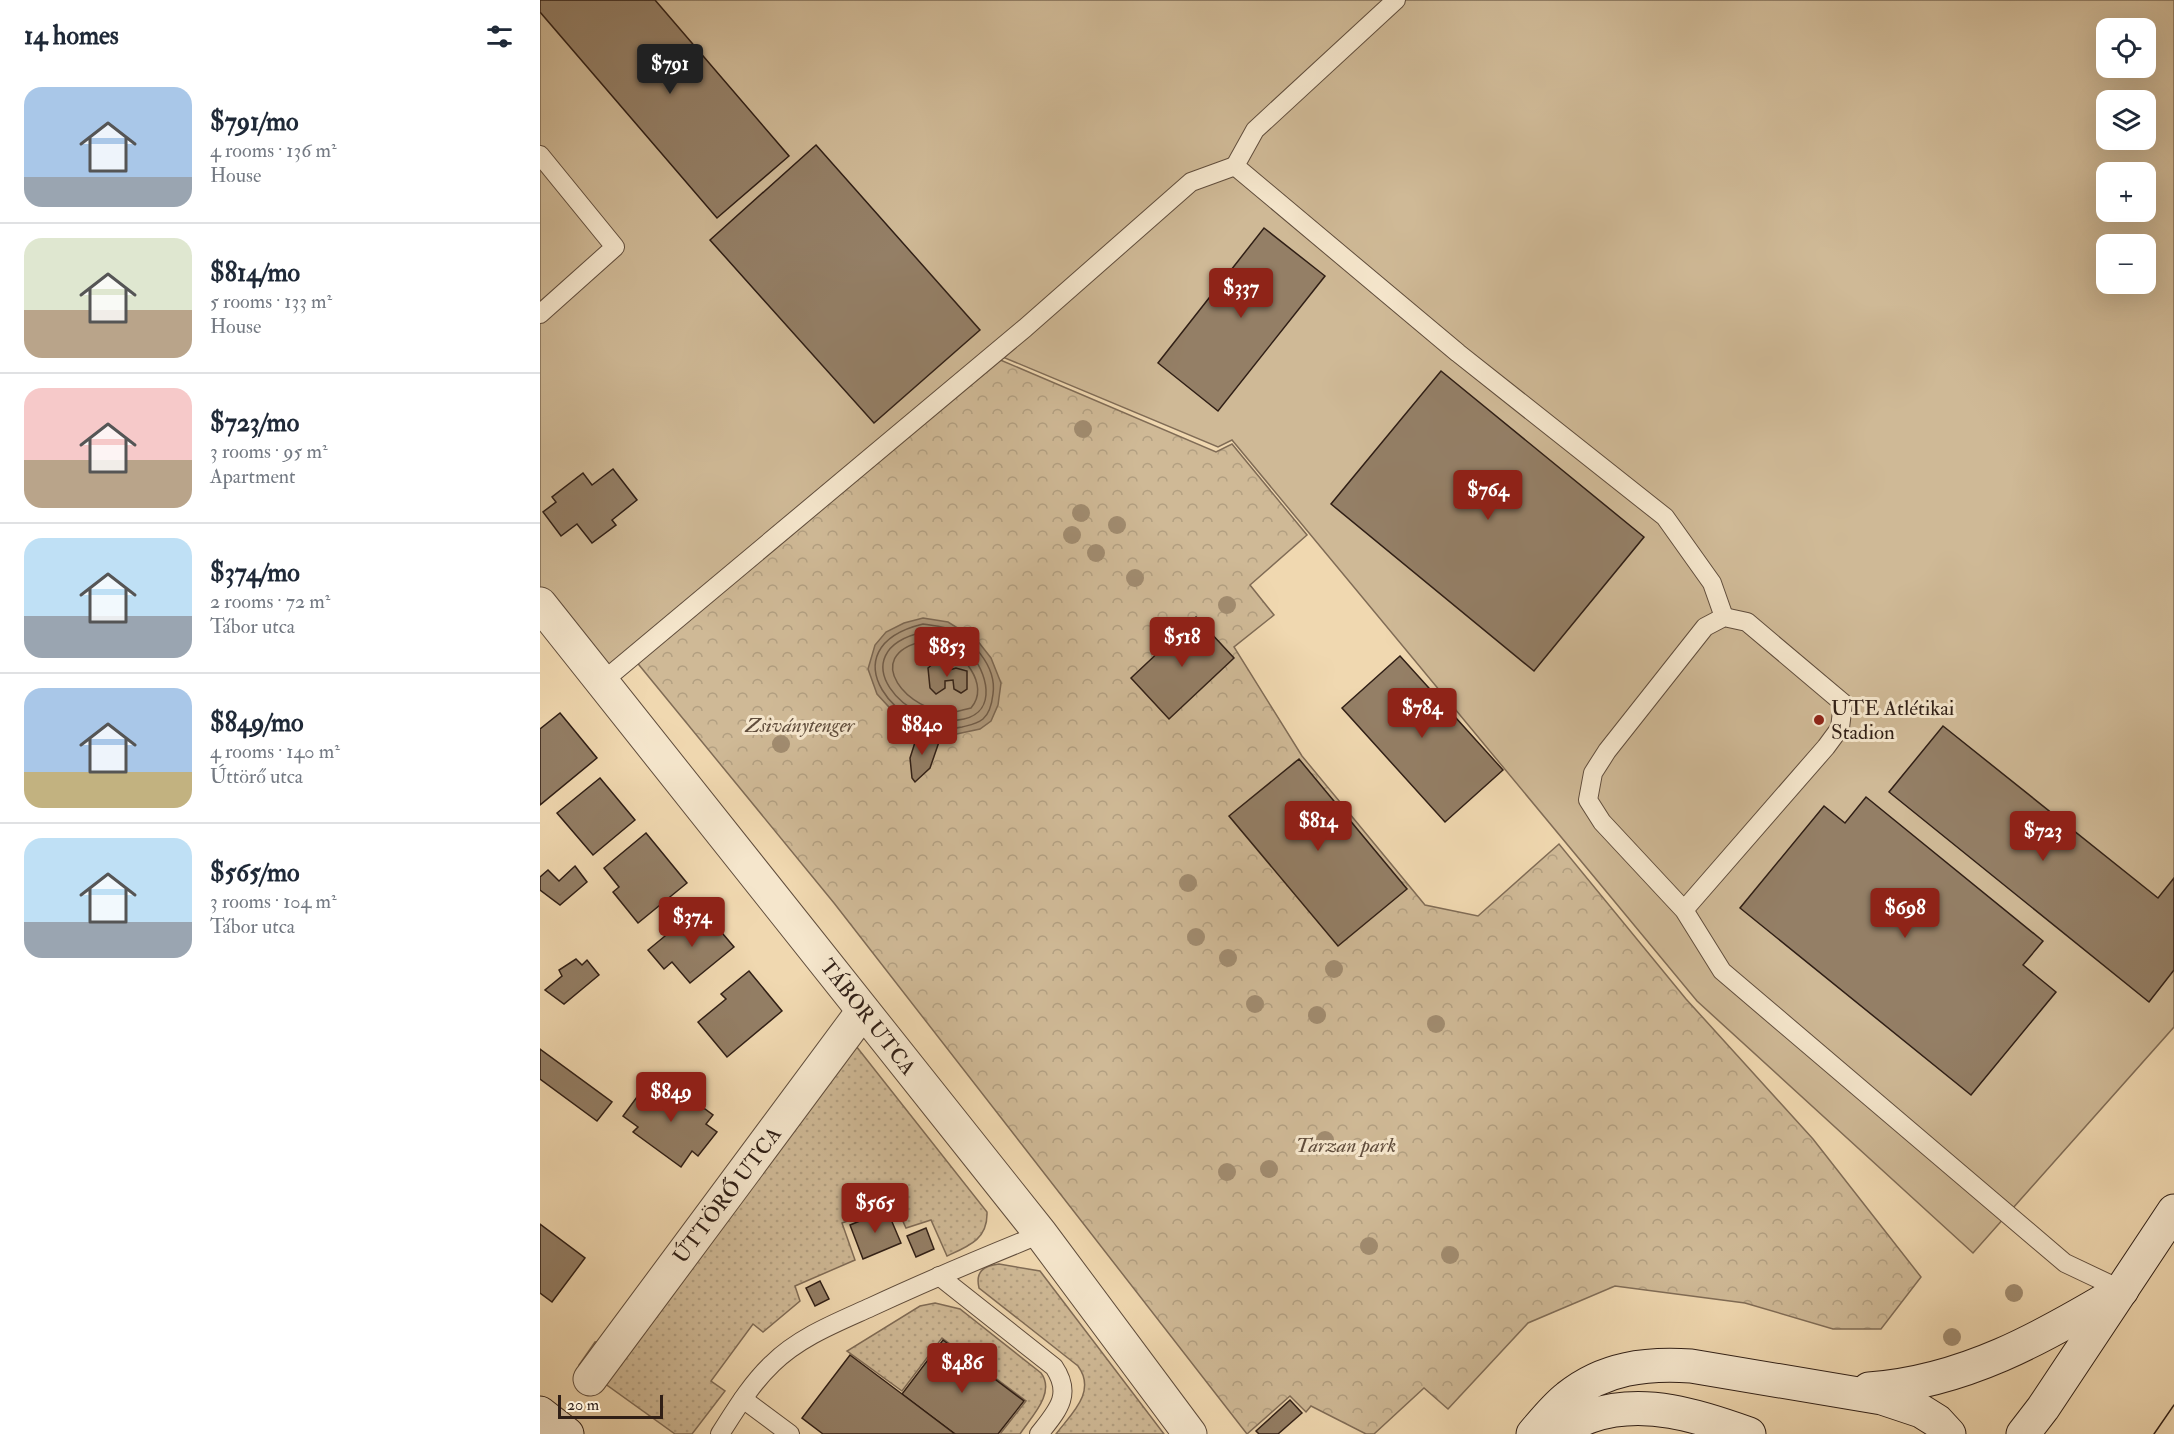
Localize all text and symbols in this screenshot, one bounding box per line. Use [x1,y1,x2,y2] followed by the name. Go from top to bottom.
[2096,18,2156,294] map controls
[2096,18,2156,78] button: locate
[24,20,119,52] text: 14 homes
[483,20,516,53] icon: filters
[634,44,706,95] pin: $791
[651,51,689,76] text: $791
[2096,90,2156,150] button: layers
[210,106,299,138] text: $791/mo
[72,111,144,183] icon: home
[210,138,337,163] text: 4 rooms · 136 m²
[2096,162,2156,222] button: +
[210,163,261,188] text: House
[2096,234,2156,294] button: −
[210,257,300,289] text: $814/mo
[72,262,144,334] icon: home
[1205,268,1277,319] pin: $337
[1223,275,1259,300] text: $337
[210,289,332,314] text: 5 rooms · 133 m²
[210,314,261,339] text: House
[210,407,299,439] text: $723/mo
[72,412,144,484] icon: home
[210,439,328,464] text: 3 rooms · 95 m²
[210,464,295,489] text: Apartment
[1452,470,1524,521] pin: $764
[1467,477,1509,502] text: $764
[210,557,300,589] text: $374/mo
[72,562,144,634] icon: home
[210,589,330,614] text: 2 rooms · 72 m²
[210,614,295,639] text: Tábor utca
[1146,617,1218,668] pin: $518
[1164,624,1200,649] text: $518
[911,627,983,678] pin: $853
[928,634,966,659] text: $853
[1386,688,1458,739] pin: $784
[1402,695,1442,720] text: $784
[1831,695,1955,746] place label: UTE Atlétikai Stadion
[886,705,958,756] pin: $840
[210,707,304,739] text: $849/mo
[72,712,144,784] icon: home
[745,712,856,739] park label: Zsiványtenger
[901,712,943,737] text: $840
[1812,713,1826,727] marker: UTE Atlétikai Stadion
[210,739,340,764] text: 4 rooms · 140 m²
[210,764,303,789] text: Úttörő utca
[1282,801,1354,852] pin: $814
[1299,808,1337,833] text: $814
[2007,811,2079,862] pin: $723
[2024,818,2062,843] text: $723
[210,857,300,889] text: $565/mo
[72,862,144,934] icon: home
[1869,888,1941,939] pin: $698
[210,889,337,914] text: 3 rooms · 104 m²
[1884,895,1926,920] text: $698
[656,897,728,948] pin: $374
[673,904,711,929] text: $374
[210,914,295,939] text: Tábor utca
[814,954,921,1081] street label: TÁBOR UTCA
[635,1072,707,1123] pin: $849
[650,1079,692,1104] text: $849
[667,1122,788,1269] street label: ÚTTÖRŐ UTCA
[1296,1132,1396,1159] park label: Tarzan park
[839,1183,911,1234] pin: $565
[856,1190,894,1215] text: $565
[926,1343,998,1394] pin: $486
[941,1350,983,1375] text: $486
[558,1392,663,1420] scale bar
[567,1395,599,1415] text: 20 m

